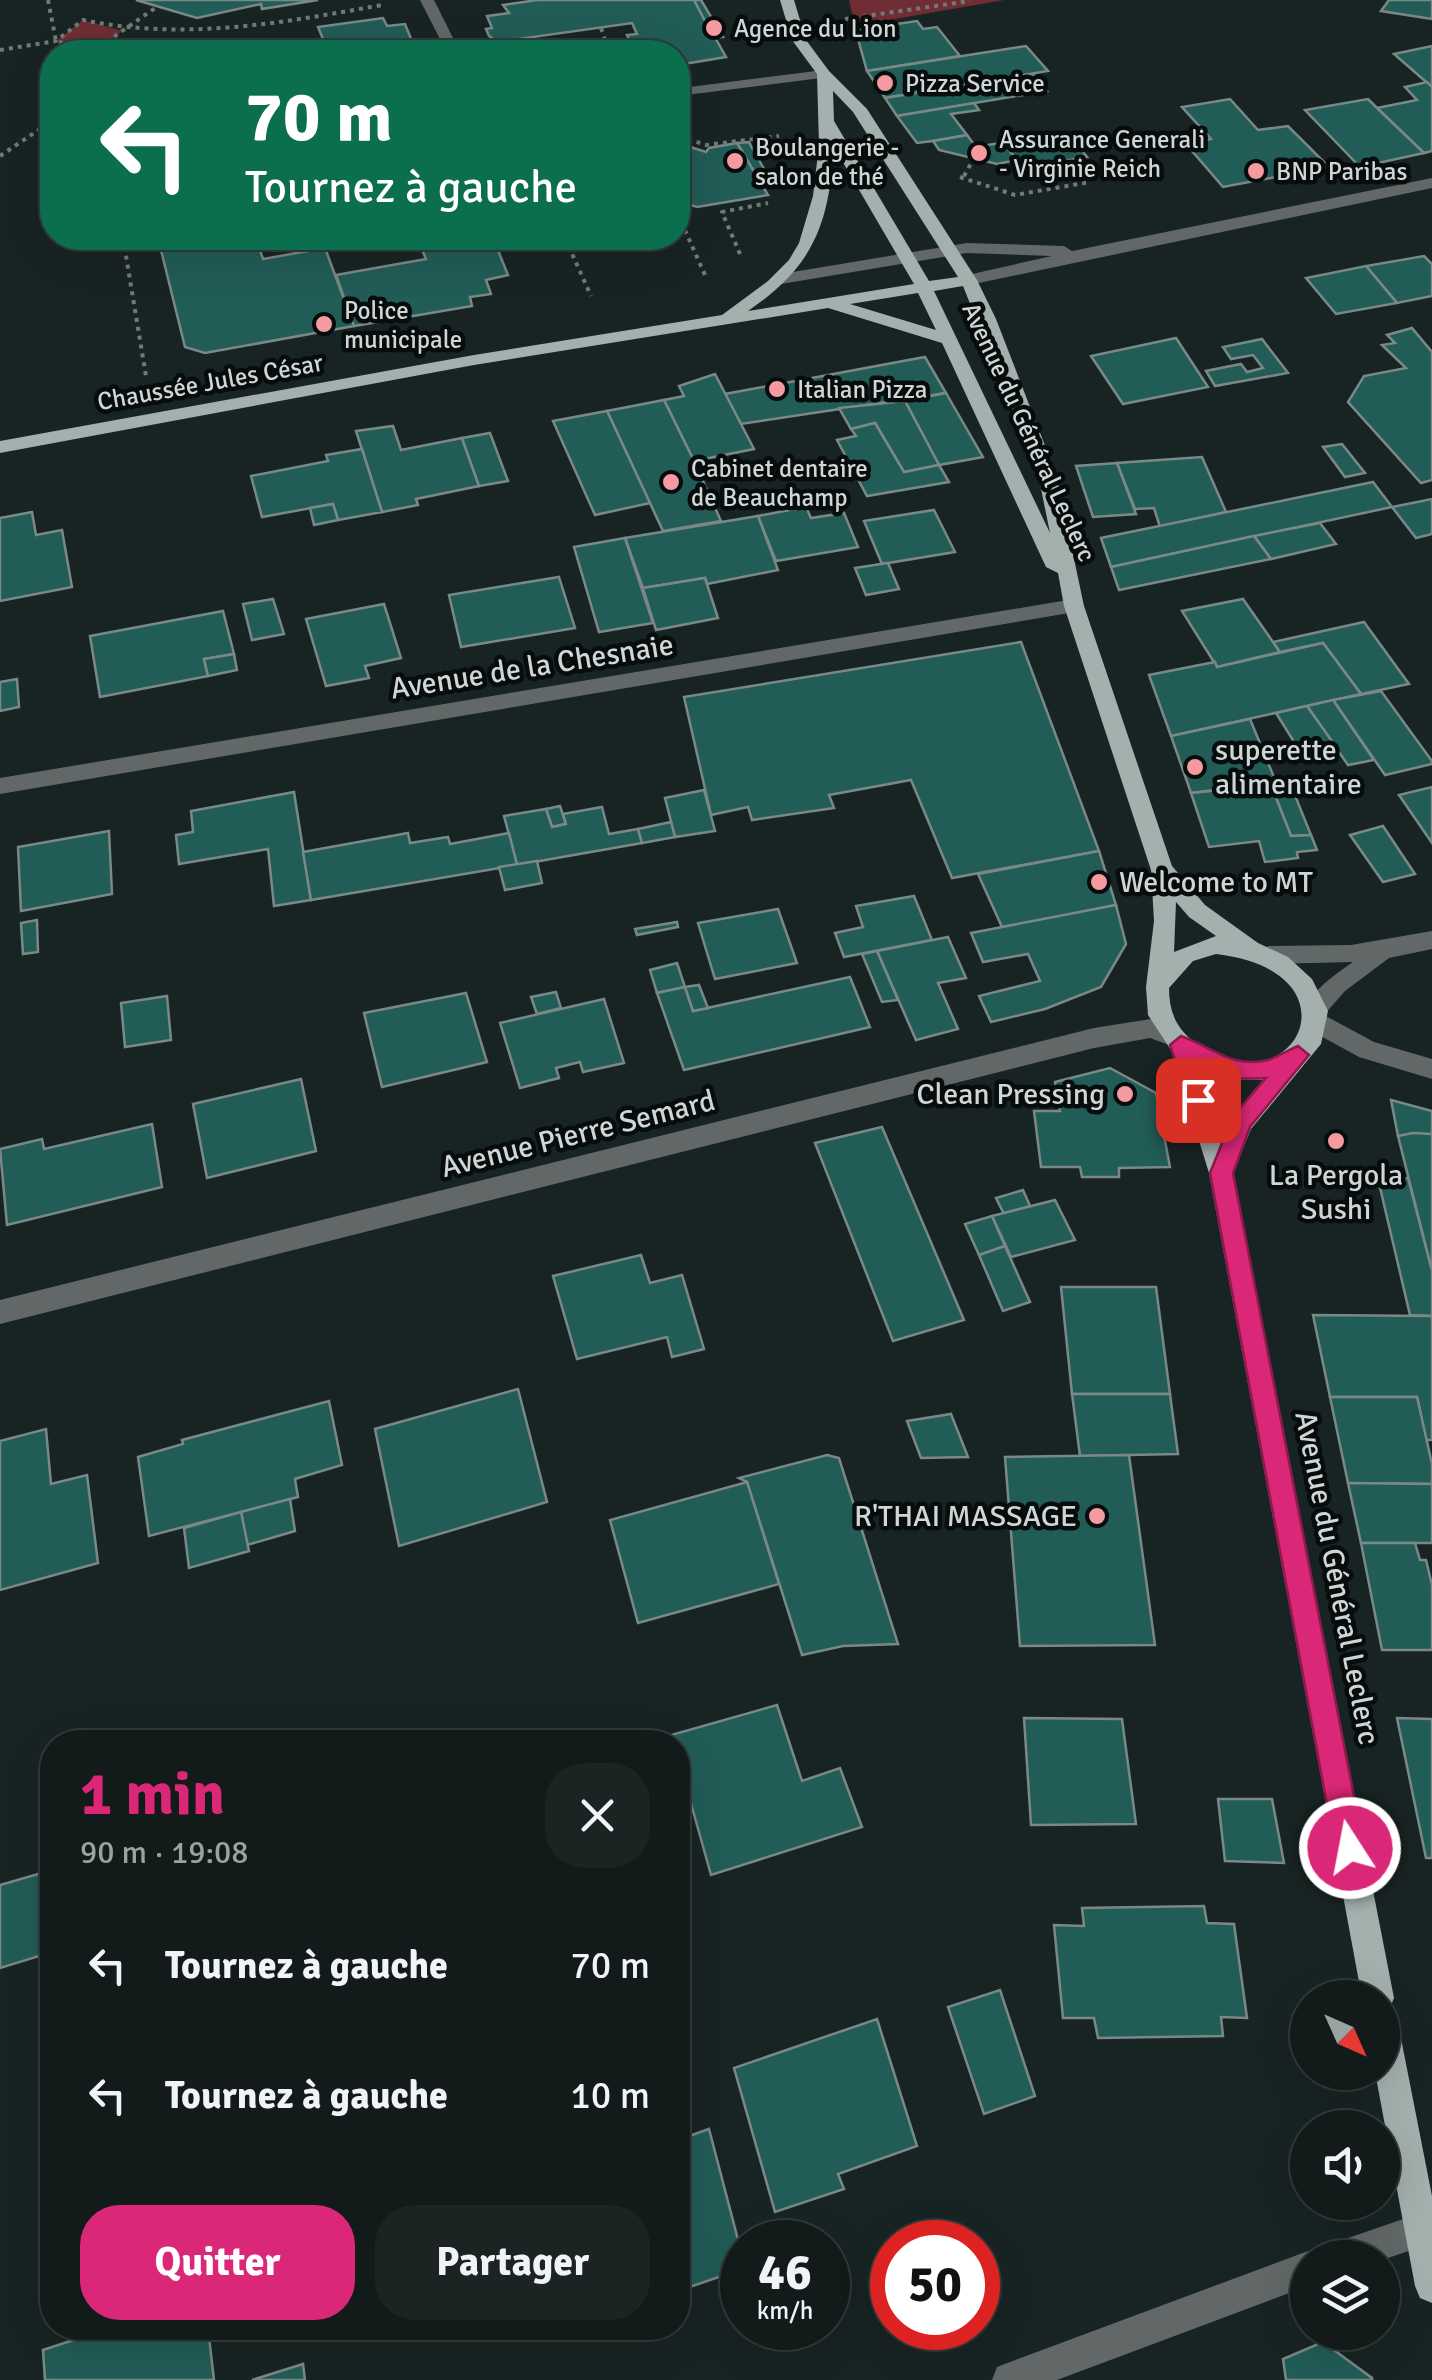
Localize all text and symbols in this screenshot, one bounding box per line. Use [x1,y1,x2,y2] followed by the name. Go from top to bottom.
[734,13,897,44] place label: Agence du Lion
[703,17,725,39] marker: Agence du Lion
[905,68,1045,99] place label: Pizza Service
[874,72,896,94] marker: Pizza Service
[245,74,393,160] text: 70 m
[80,80,210,210] icon: left
[999,124,1205,184] place label: Assurance Generali - Virginie Reich
[755,132,899,192] place label: Boulangerie - salon de thé
[968,142,990,164] marker: Assurance Generali - Virginie Reich
[724,150,746,172] marker: Boulangerie - salon de thé
[1276,156,1407,187] place label: BNP Paribas
[245,160,577,215] text: Tournez à gauche
[1245,160,1267,182] marker: BNP Paribas
[344,295,462,355] place label: Police municipale
[955,298,1103,566] street label: Avenue du Général Leclerc
[313,313,335,335] marker: Police municipale
[95,347,326,417] street label: Chaussée Jules César
[797,374,928,405] place label: Italian Pizza
[766,378,788,400] marker: Italian Pizza
[691,453,868,513] place label: Cabinet dentaire de Beauchamp
[660,471,682,493] marker: Cabinet dentaire de Beauchamp
[388,626,676,708] street label: Avenue de la Chesnaie
[1215,732,1362,803] place label: superette alimentaire
[1184,756,1206,778] marker: superette alimentaire
[1119,864,1313,901] place label: Welcome to MT
[1088,871,1110,893] marker: Welcome to MT
[1156,1058,1241,1143] pin
[1171,1073,1226,1128] icon: arrive
[917,1076,1105,1113] place label: Clean Pressing
[437,1082,719,1186] street label: Avenue Pierre Semard
[1114,1083,1136,1105] marker: Clean Pressing
[1325,1130,1347,1152] marker: La Pergola Sushi
[1269,1157,1403,1228] place label: La Pergola Sushi
[1287,1408,1387,1748] street label: Avenue du Général Leclerc
[854,1498,1077,1535] place label: R'THAI MASSAGE
[1086,1505,1108,1527] marker: R'THAI MASSAGE
[80,1758,225,1832] text: 1 min
[545,1763,650,1868] button: close
[1298,1796,1402,1900] position arrow
[80,1833,249,1872] text: 90 m · 19:08
[80,1938,135,1993] icon: left
[165,1942,448,1989] text: Tournez à gauche
[570,1942,650,1989] text: 70 m
[1290,1980,1400,2090] north arrow
[1290,1980,1400,2350] map controls
[80,2068,135,2123] icon: left
[165,2072,448,2119] text: Tournez à gauche
[570,2072,650,2119] text: 10 m
[1290,2110,1400,2220] button: sound
[80,2205,355,2320] button: Quitter
[375,2205,650,2320] button: Partager
[870,2220,1000,2350] speed limit sign: 50
[1290,2240,1400,2350] button: layers
[758,2242,812,2304] text: 46
[757,2295,813,2326] text: km/h

